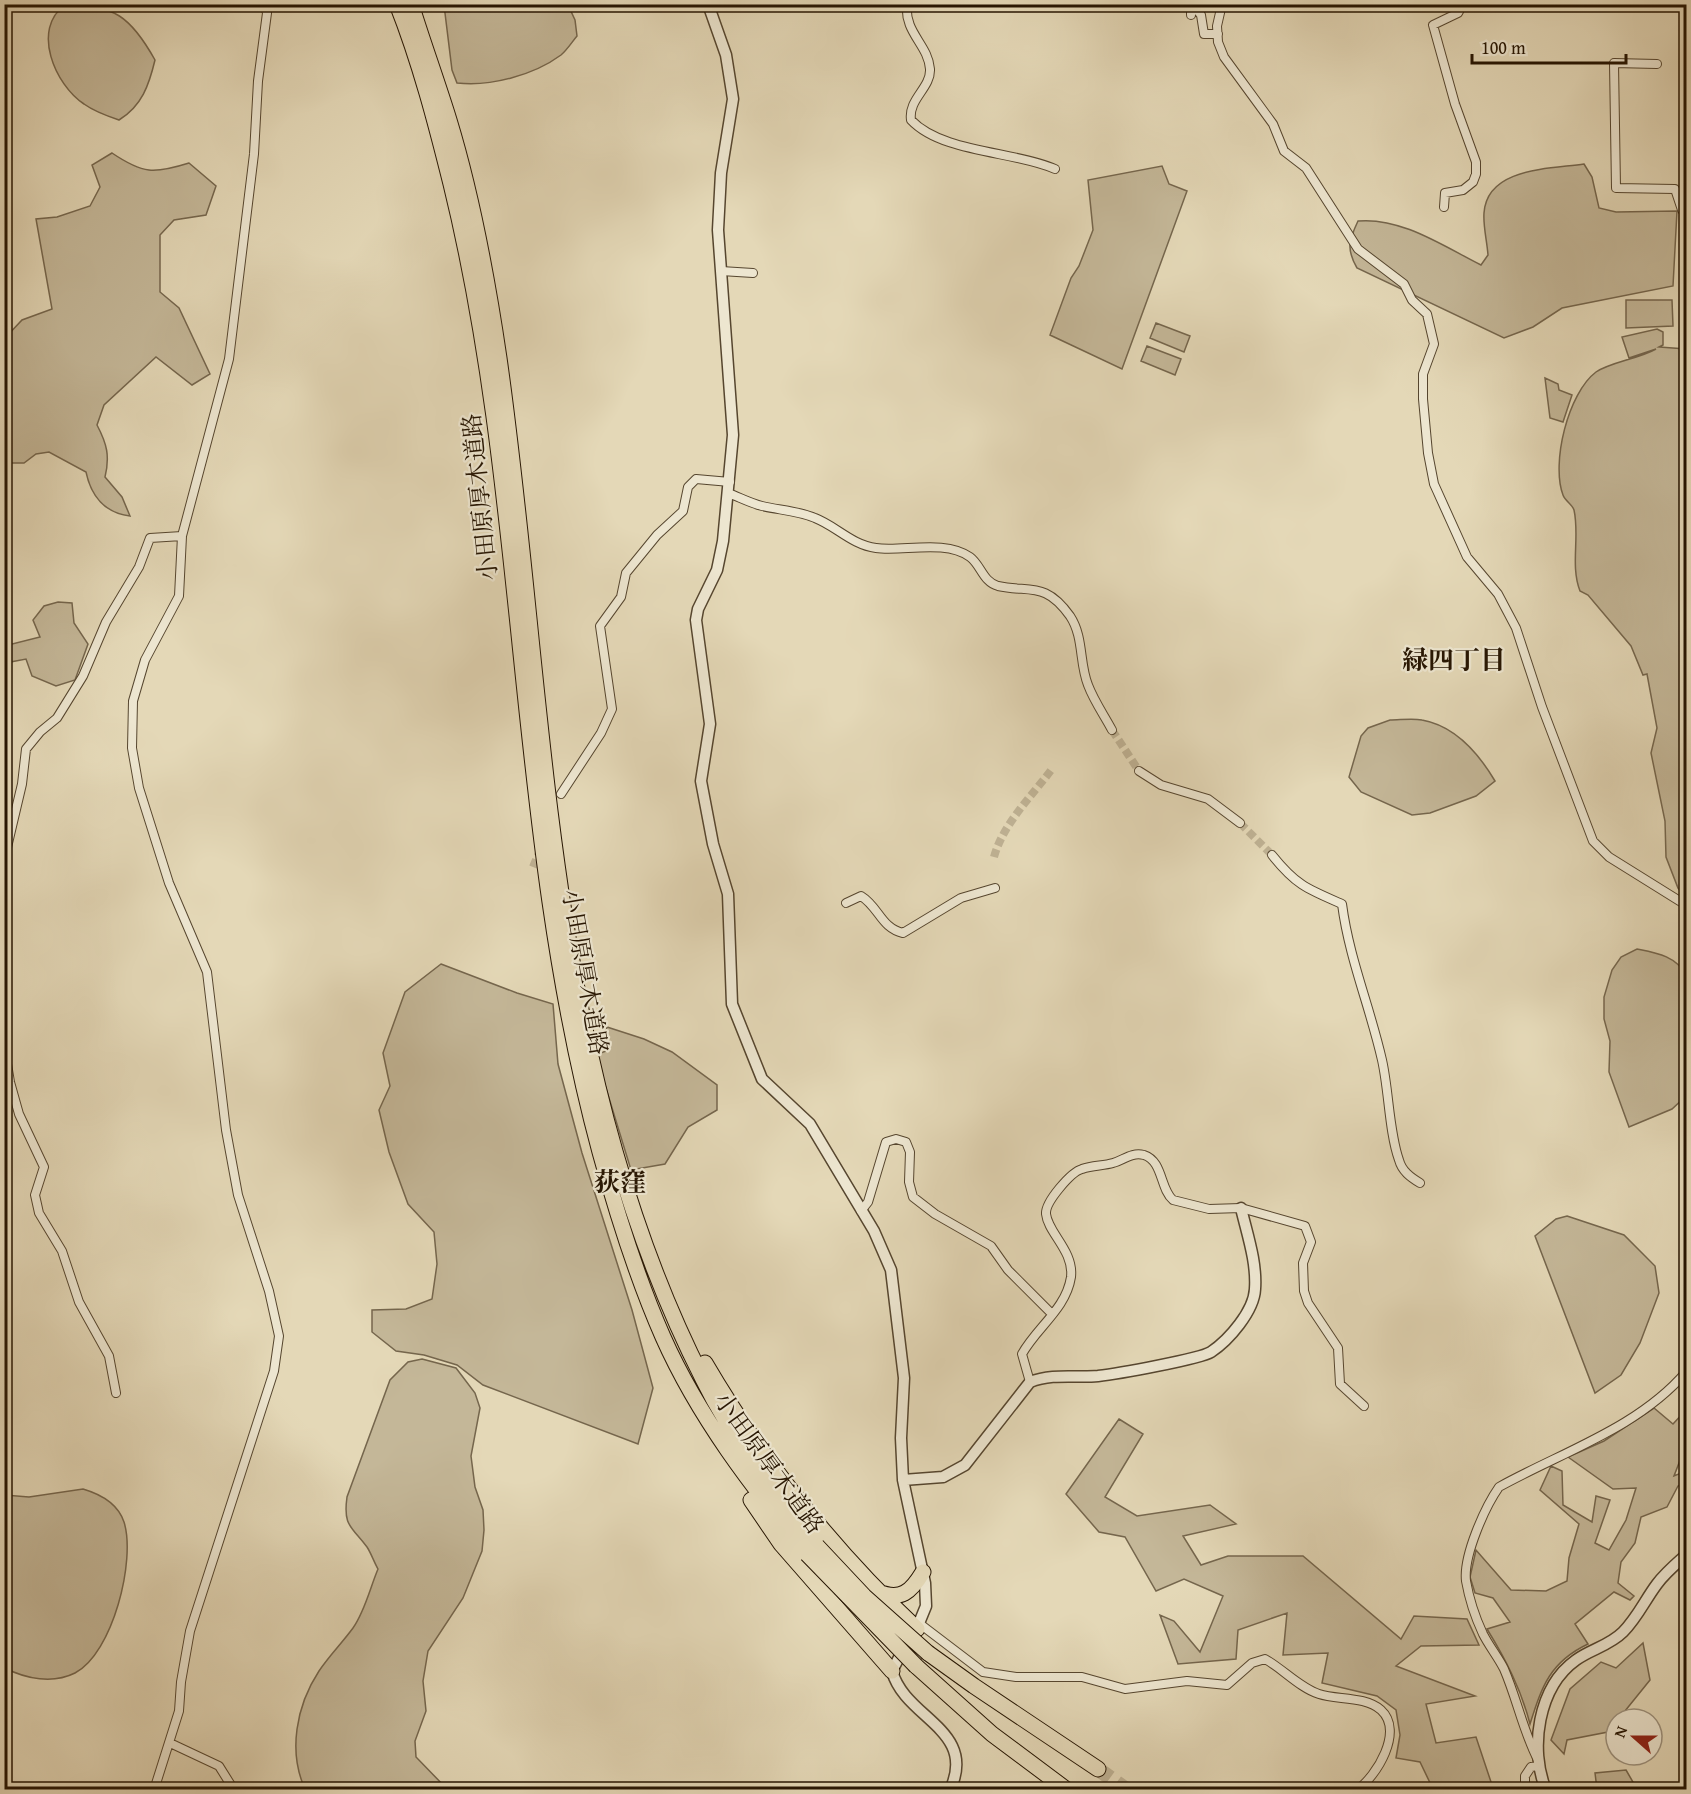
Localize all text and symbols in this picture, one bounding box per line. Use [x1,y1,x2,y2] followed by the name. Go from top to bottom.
[1472,27,1626,65] scale bar
[1481,34,1526,61] text: 100 m
[453,412,506,582] street label: 小田原厚木道路
[1402,640,1506,679] district label: 緑四丁目
[554,886,617,1058] street label: 小田原厚木道路
[594,1162,646,1201] district label: 荻窪
[706,1384,833,1541] street label: 小田原厚木道路
[1604,1707,1664,1767] north arrow
[1607,1722,1633,1741] text: N

